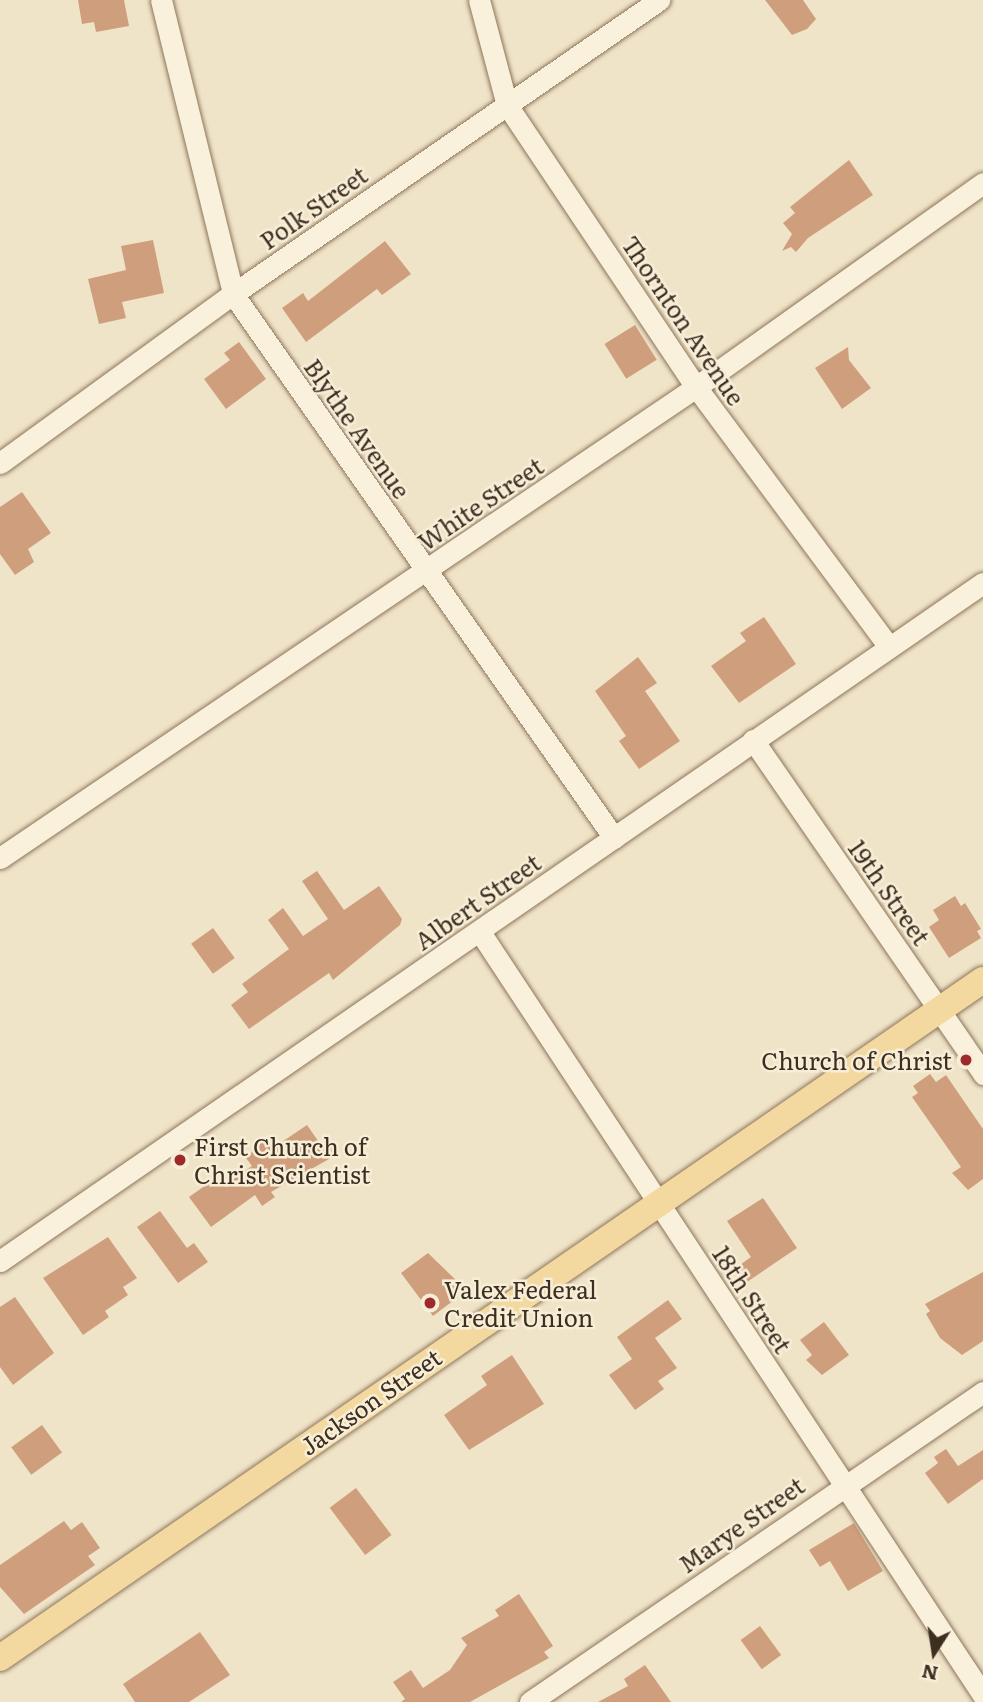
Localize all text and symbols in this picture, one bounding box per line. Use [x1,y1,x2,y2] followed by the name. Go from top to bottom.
[254,160,372,254] street label: Polk Street
[617,230,751,410] street label: Thornton Avenue
[299,353,417,503] street label: Blythe Avenue
[412,451,548,555] street label: White Street
[843,834,937,950] street label: 19th Street
[409,847,545,955] street label: Albert Street
[761,1046,952,1074] place label: Church of Christ
[958,1052,974,1068] marker: Church of Christ
[194,1132,370,1188] place label: First Church of Christ Scientist
[172,1152,188,1168] marker: First Church of Christ Scientist
[708,1240,798,1358] street label: 18th Street
[444,1275,597,1331] place label: Valex Federal Credit Union
[422,1295,438,1311] marker: Valex Federal Credit Union
[294,1342,446,1460] street label: Jackson Street
[673,1470,809,1578] street label: Marye Street
[899,1618,969,1688] north arrow
[919,1658,940,1689] text: N

